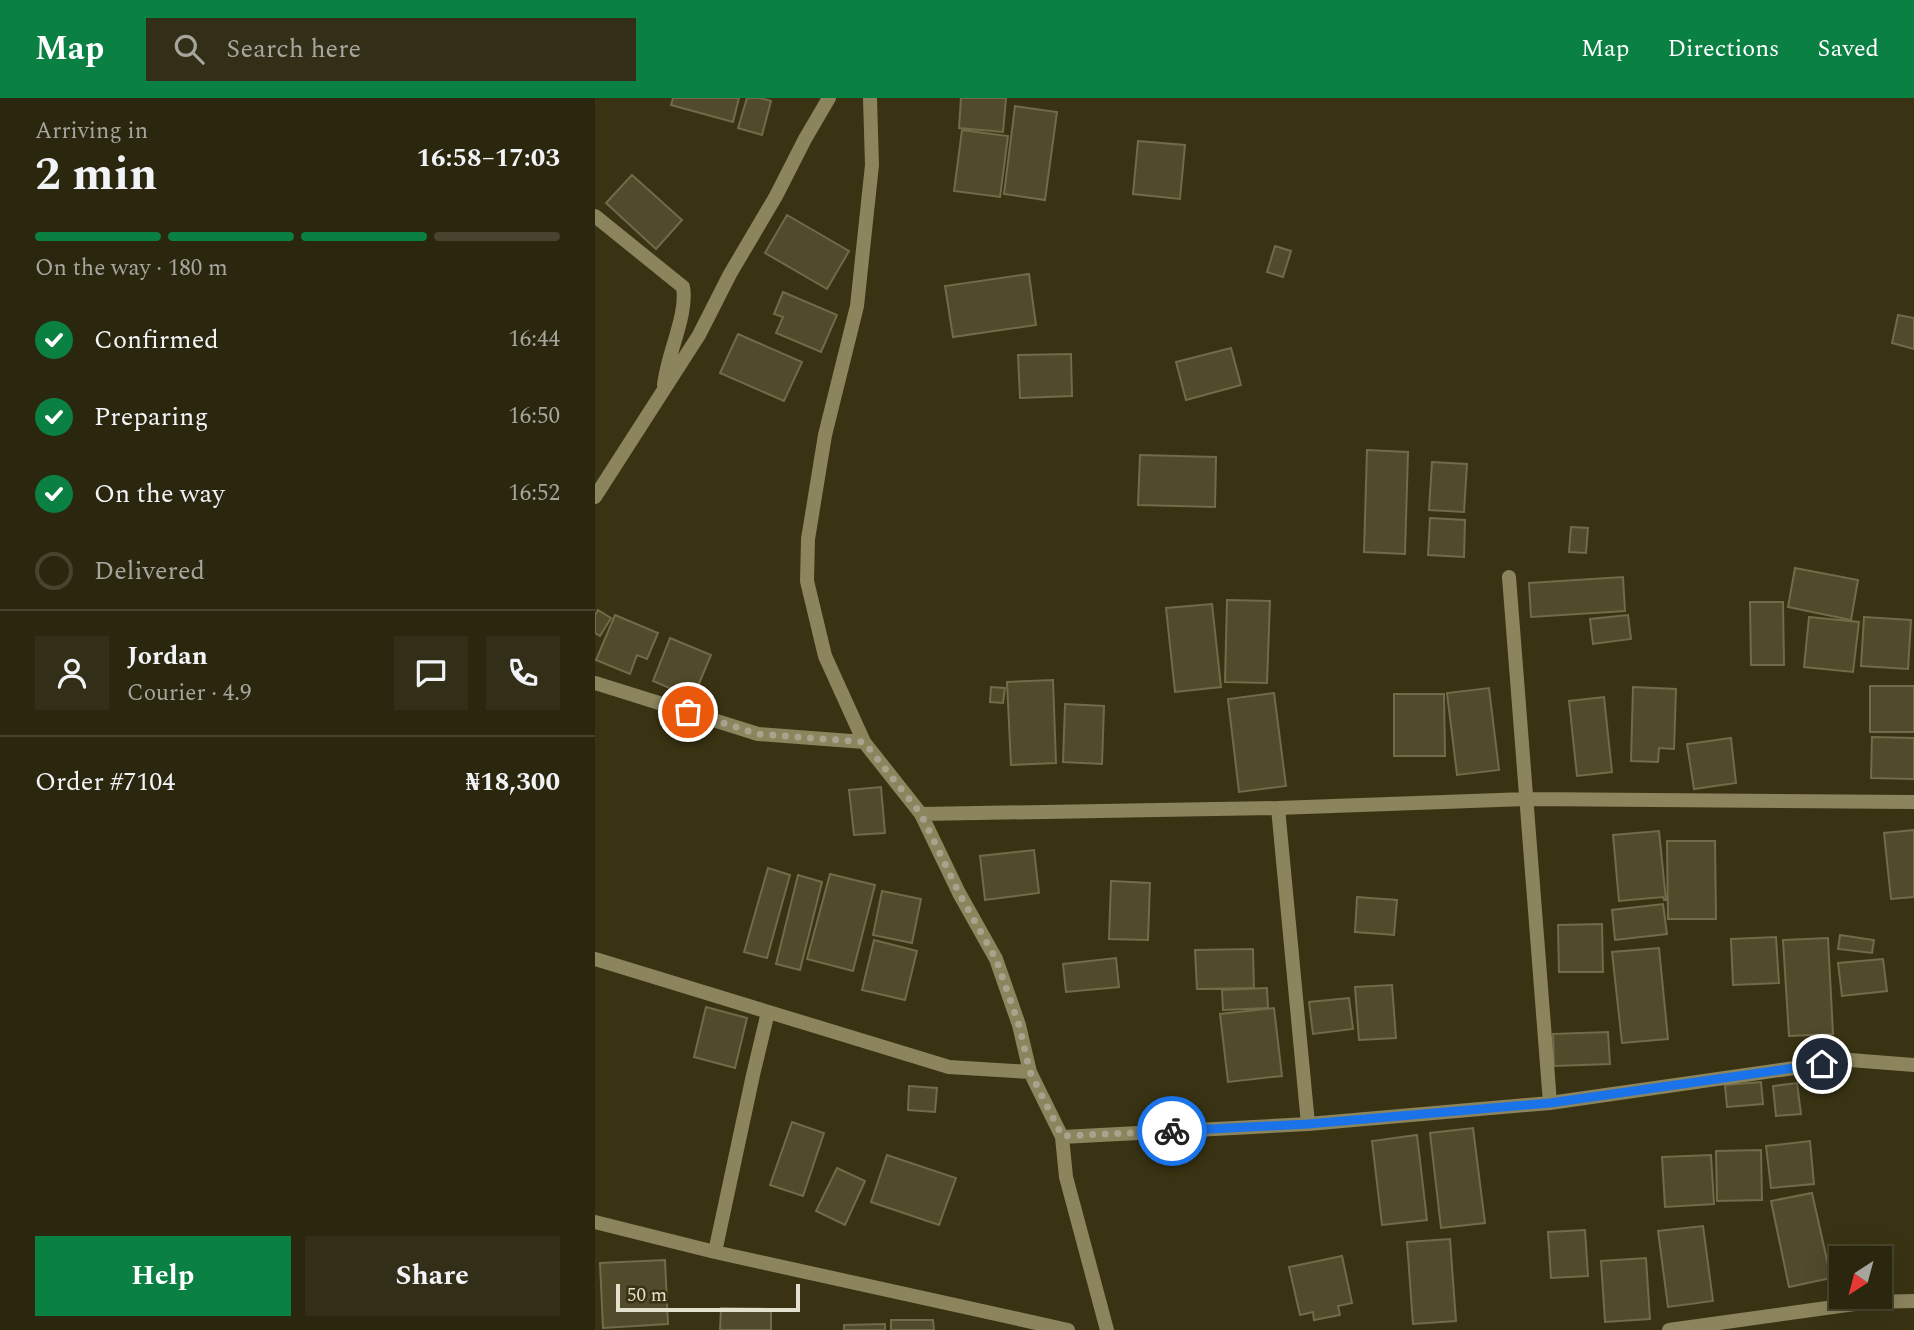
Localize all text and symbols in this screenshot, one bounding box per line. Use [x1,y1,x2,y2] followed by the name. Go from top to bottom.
[146,18,636,81] search box
[35,24,104,74] text: Map
[226,29,361,69] text: Search here
[170,30,208,68] icon: search
[1581,31,1629,67] text: Map
[1667,31,1779,67] text: Directions
[1817,31,1879,67] text: Saved
[35,114,148,149] text: Arriving in
[416,138,560,178] text: 16:58–17:03
[35,140,157,210] text: 2 min
[35,251,228,286] text: On the way · 180 m
[94,320,219,360] text: Confirmed
[35,321,73,359] icon: check
[508,322,560,357] text: 16:44
[94,397,208,437] text: Preparing
[35,398,73,436] icon: check
[508,399,560,434] text: 16:50
[94,474,225,514] text: On the way
[35,475,73,513] icon: check
[508,476,560,511] text: 16:52
[94,551,205,591] text: Delivered
[35,636,109,710] button: person
[127,636,208,676] text: Jordan
[394,636,468,710] button: chat
[486,636,560,710] button: phone
[127,676,252,711] text: Courier · 4.9
[658,682,718,742] pin
[669,693,707,731] icon: bag
[35,762,175,802] text: Order #7104
[466,762,560,802] text: ₦18,300
[1792,1034,1852,1094] pin
[1803,1045,1841,1083] icon: home
[1137,1096,1207,1166] courier
[1153,1112,1191,1150] icon: bike
[35,1236,291,1316] button: Help
[305,1236,560,1316] button: Share
[1829,1246,1892,1309] north arrow
[1829,1246,1892,1309] map controls
[616,1281,800,1313] scale bar
[627,1281,667,1310] text: 50 m

